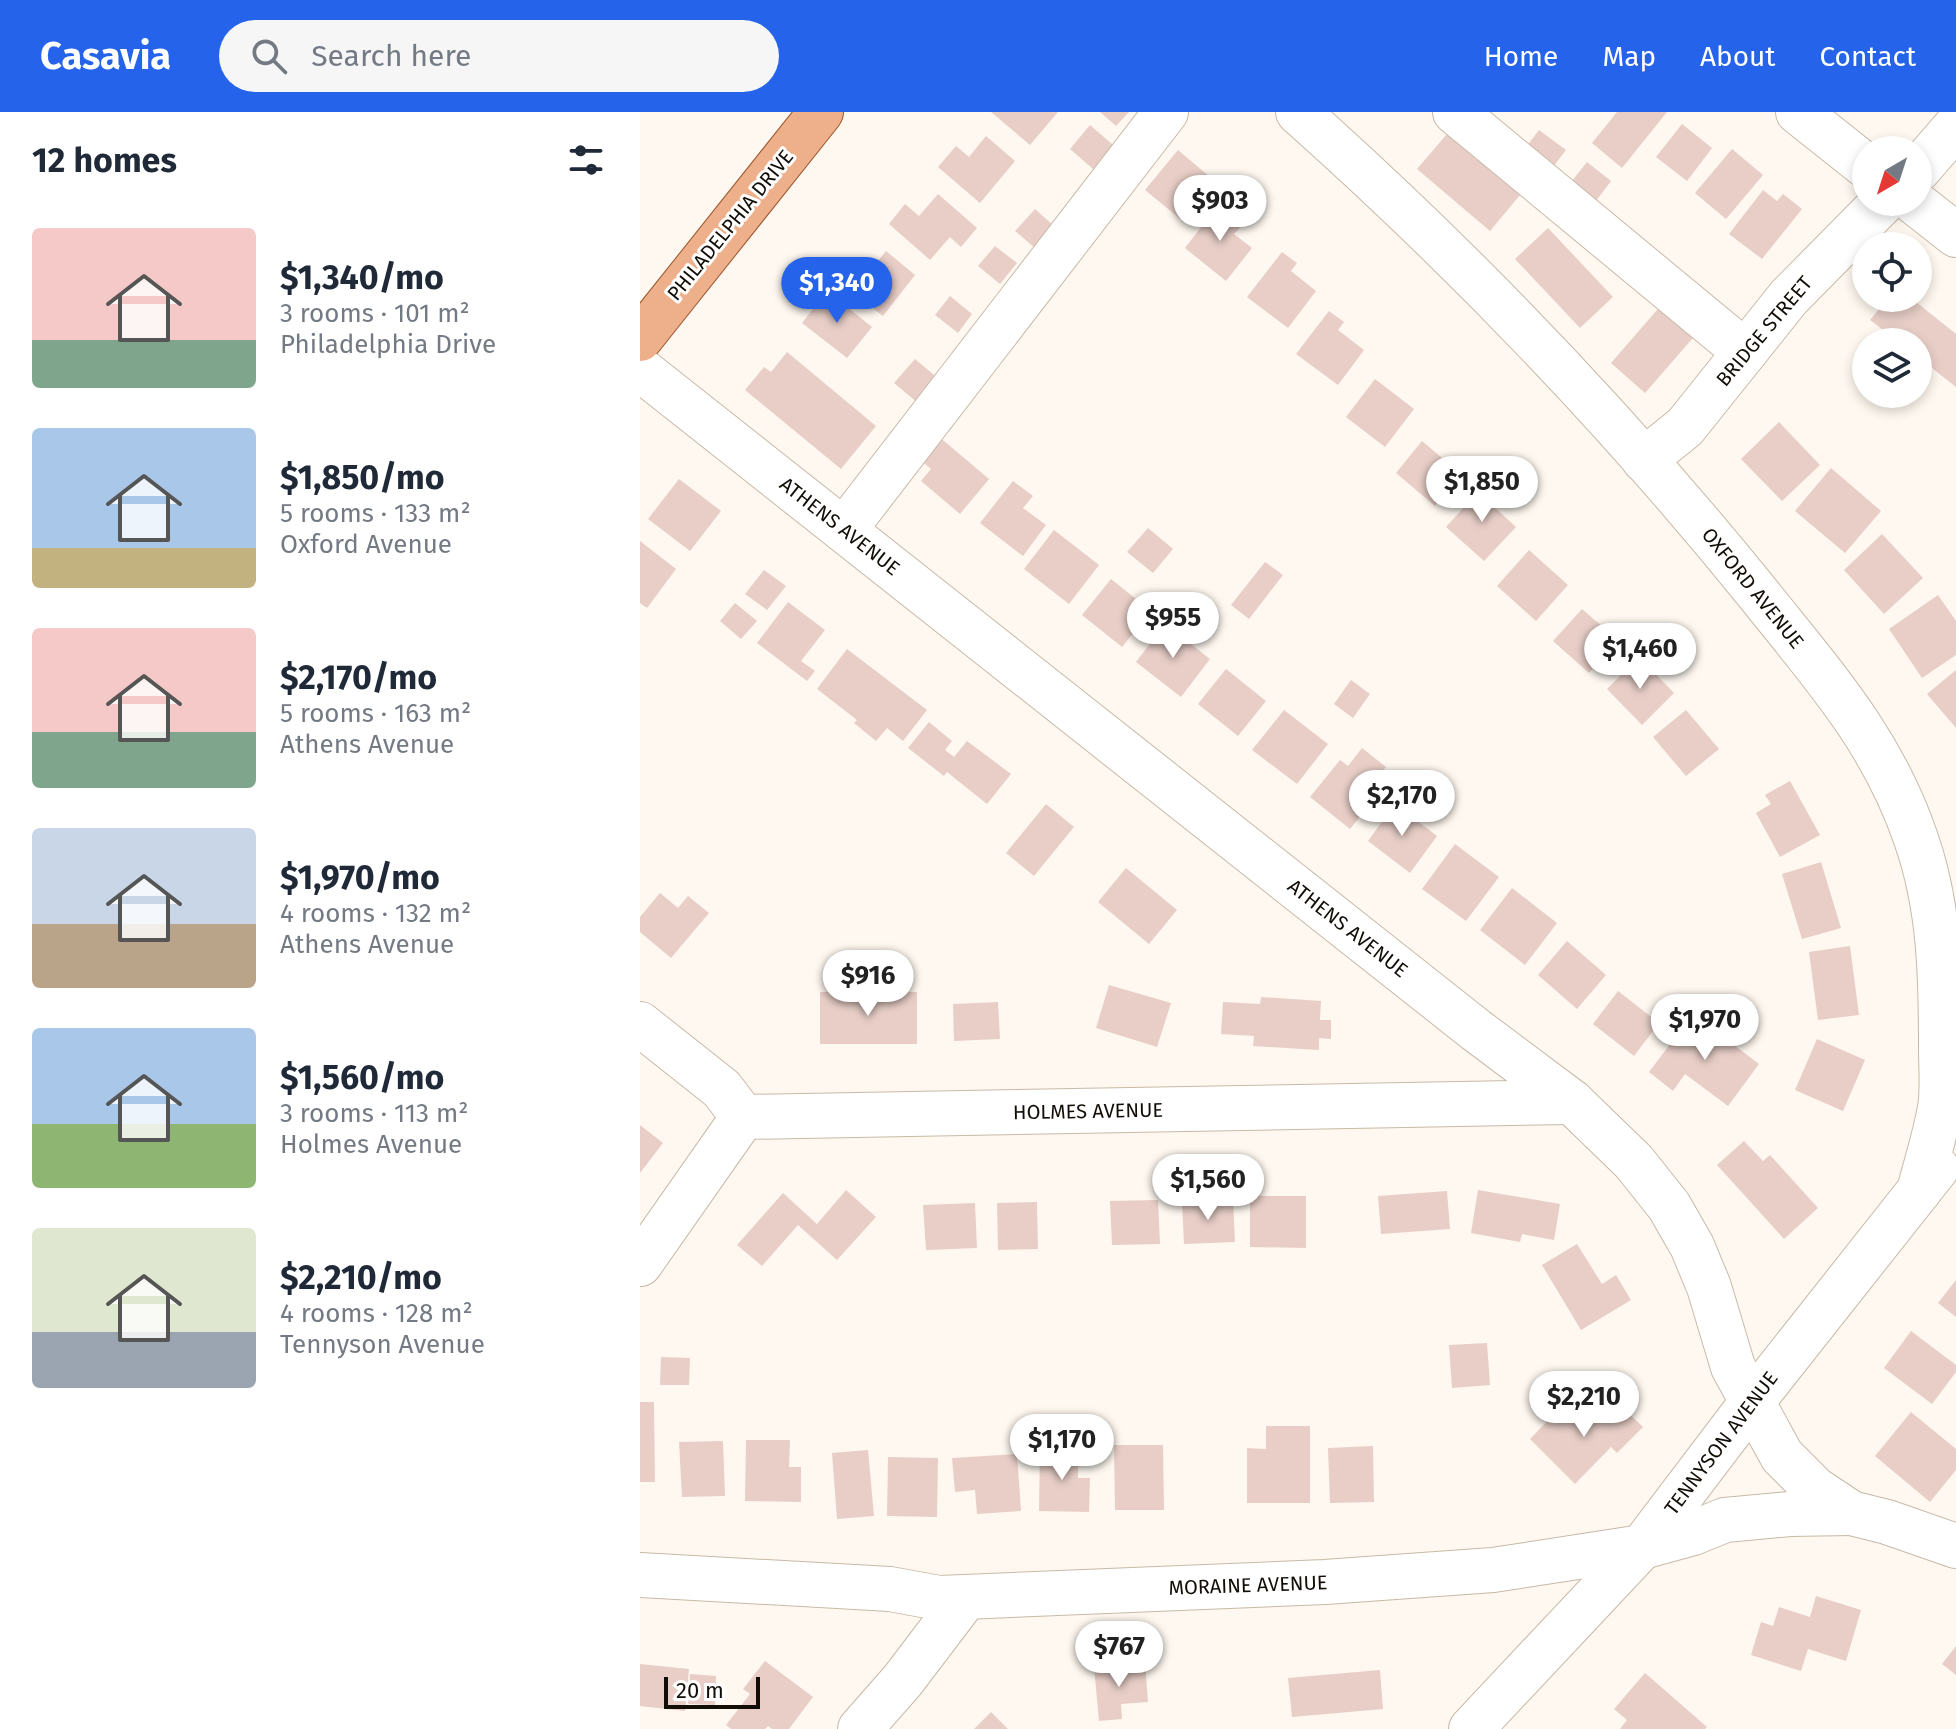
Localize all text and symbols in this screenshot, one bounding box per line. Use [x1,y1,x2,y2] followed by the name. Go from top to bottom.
[219,20,779,92] search box
[40,33,171,79] text: Casavia
[247,34,291,78] icon: search
[311,38,471,74] text: Search here
[1484,40,1558,73] text: Home
[1602,40,1656,73] text: Map
[1700,40,1775,73] text: About
[1819,40,1916,73] text: Contact
[1852,136,1932,216] north arrow
[1852,136,1932,408] map controls
[564,138,608,182] icon: filters
[32,140,177,181] text: 12 homes
[662,145,798,305] street label: PHILADELPHIA DRIVE
[1173,175,1267,243] pin: $903
[1192,185,1248,216] text: $903
[1852,232,1932,312] button: locate
[280,257,444,298] text: $1,340/mo
[772,257,902,325] pin: $1,340
[96,260,192,356] icon: home
[799,267,875,298] text: $1,340
[1711,271,1817,391] street label: BRIDGE STREET
[280,298,470,329] text: 3 rooms · 101 m²
[1852,328,1932,408] button: layers
[280,329,496,360] text: Philadelphia Drive
[1417,456,1547,524] pin: $1,850
[280,457,445,498] text: $1,850/mo
[96,460,192,556] icon: home
[1444,466,1520,497] text: $1,850
[775,472,905,580] street label: ATHENS AVENUE
[280,498,471,529] text: 5 rooms · 133 m²
[1697,523,1809,653] street label: OXFORD AVENUE
[280,529,452,560] text: Oxford Avenue
[1126,592,1220,660] pin: $955
[1145,602,1201,633] text: $955
[1575,623,1705,691] pin: $1,460
[1602,633,1678,664] text: $1,460
[280,657,437,698] text: $2,170/mo
[96,660,192,756] icon: home
[280,698,471,729] text: 5 rooms · 163 m²
[280,729,454,760] text: Athens Avenue
[1337,770,1467,838] pin: $2,170
[1367,780,1437,811] text: $2,170
[280,857,440,898] text: $1,970/mo
[96,860,192,956] icon: home
[1283,874,1413,982] street label: ATHENS AVENUE
[280,898,471,929] text: 4 rooms · 132 m²
[280,929,454,960] text: Athens Avenue
[821,950,915,1018] pin: $916
[841,960,895,991] text: $916
[1640,994,1770,1062] pin: $1,970
[1669,1004,1741,1035] text: $1,970
[280,1057,444,1098] text: $1,560/mo
[96,1060,192,1156] icon: home
[280,1098,469,1129] text: 3 rooms · 113 m²
[1013,1098,1163,1124] street label: HOLMES AVENUE
[280,1129,462,1160] text: Holmes Avenue
[1143,1154,1273,1222] pin: $1,560
[1170,1164,1246,1195] text: $1,560
[280,1257,442,1298] text: $2,210/mo
[96,1260,192,1356] icon: home
[280,1298,473,1329] text: 4 rooms · 128 m²
[280,1329,485,1360] text: Tennyson Avenue
[1659,1367,1783,1519] street label: TENNYSON AVENUE
[1519,1371,1649,1439] pin: $2,210
[1547,1381,1621,1412] text: $2,210
[997,1414,1127,1482] pin: $1,170
[1028,1424,1096,1455] text: $1,170
[1168,1570,1328,1600] street label: MORAINE AVENUE
[1072,1621,1166,1689] pin: $767
[1093,1631,1145,1662] text: $767
[664,1673,760,1709] scale bar
[676,1677,724,1704] text: 20 m

